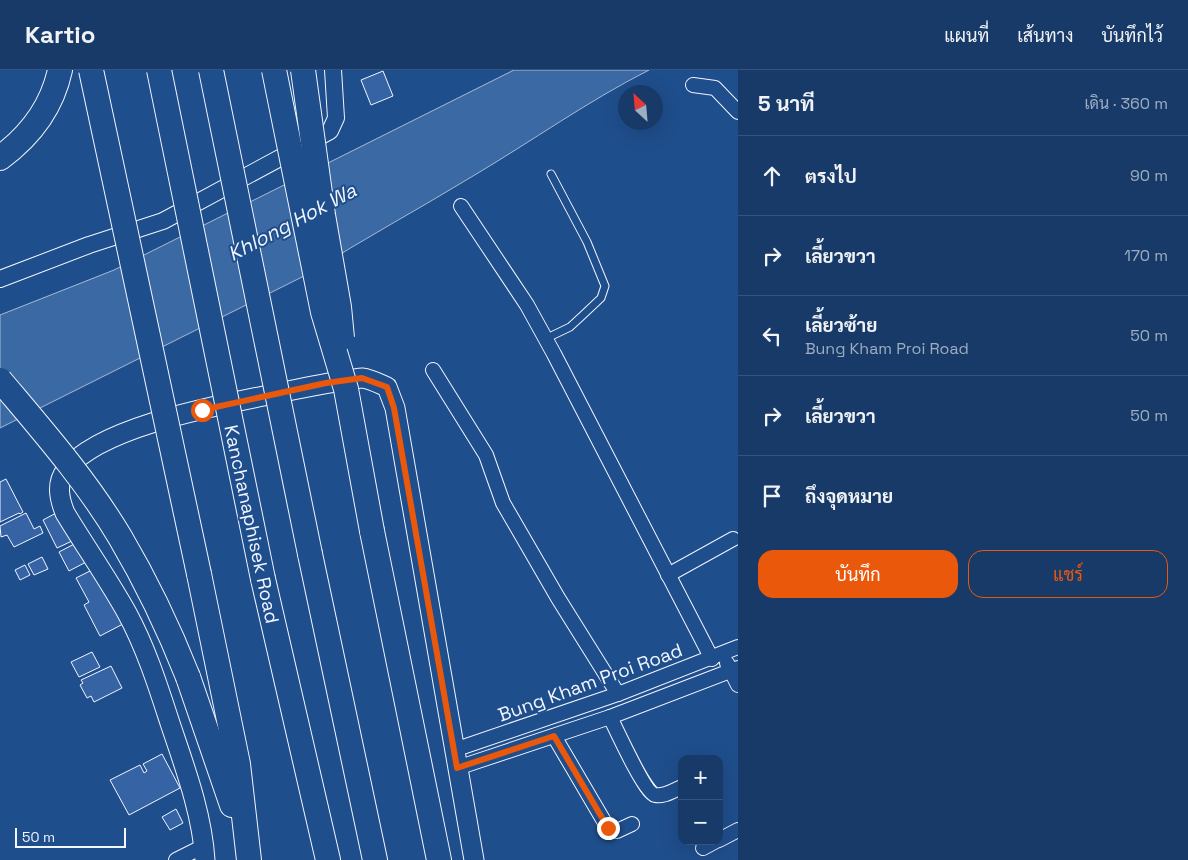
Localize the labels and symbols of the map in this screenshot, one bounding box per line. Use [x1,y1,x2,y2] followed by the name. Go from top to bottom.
[618,85,663,130] north arrow
[223,177,361,267] water label: Khlong Hok Wa
[191,399,214,422] route start
[218,423,285,626] street label: Kanchanaphisek Road
[495,637,686,727] street label: Bung Kham Proi Road
[597,817,620,840] route end
[15,825,126,848] scale bar

